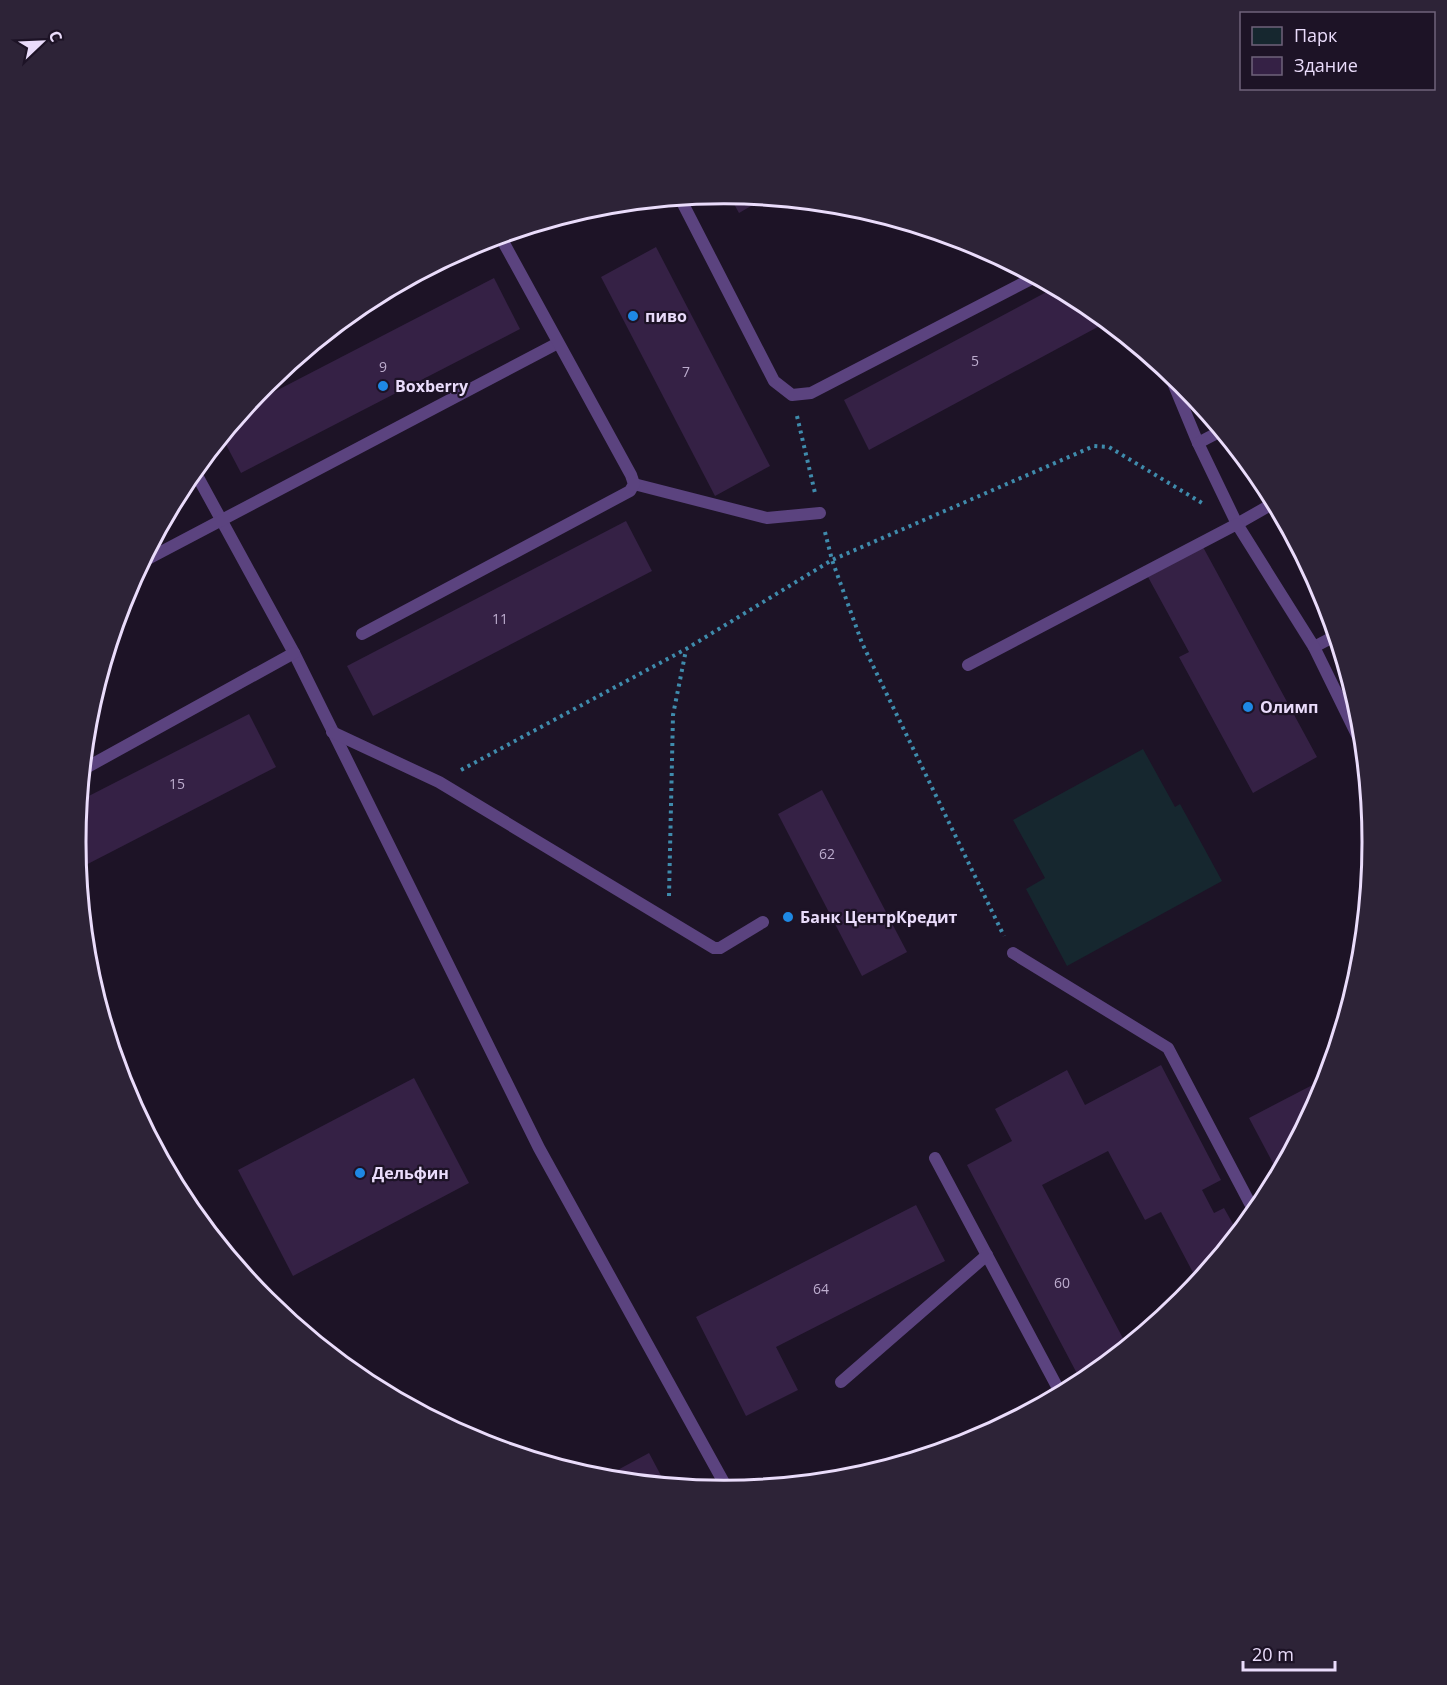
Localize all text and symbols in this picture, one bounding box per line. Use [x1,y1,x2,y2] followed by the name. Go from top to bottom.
[12,12,72,72] north arrow
[1240,12,1435,90] legend
[1294,23,1338,47] text: Парк
[44,27,68,45] text: С
[1294,53,1358,77] text: Здание
[645,305,687,327] place label: пиво
[626,309,640,323] marker: пиво
[971,351,979,370] house number: 5
[379,357,387,376] house number: 9
[682,362,690,381] house number: 7
[395,375,469,397] place label: Boxberry
[376,379,390,393] marker: Boxberry
[492,609,508,628] house number: 11
[1260,696,1319,718] place label: Олимп
[1241,700,1255,714] marker: Олимп
[169,774,185,793] house number: 15
[819,844,835,863] house number: 62
[800,906,958,928] place label: Банк ЦентрКредит
[781,910,795,924] marker: Банк ЦентрКредит
[372,1162,449,1184] place label: Дельфин
[353,1166,367,1180] marker: Дельфин
[1054,1273,1070,1292] house number: 60
[813,1279,829,1298] house number: 64
[1243,1634,1334,1672] scale bar
[1252,1642,1294,1666] text: 20 m

